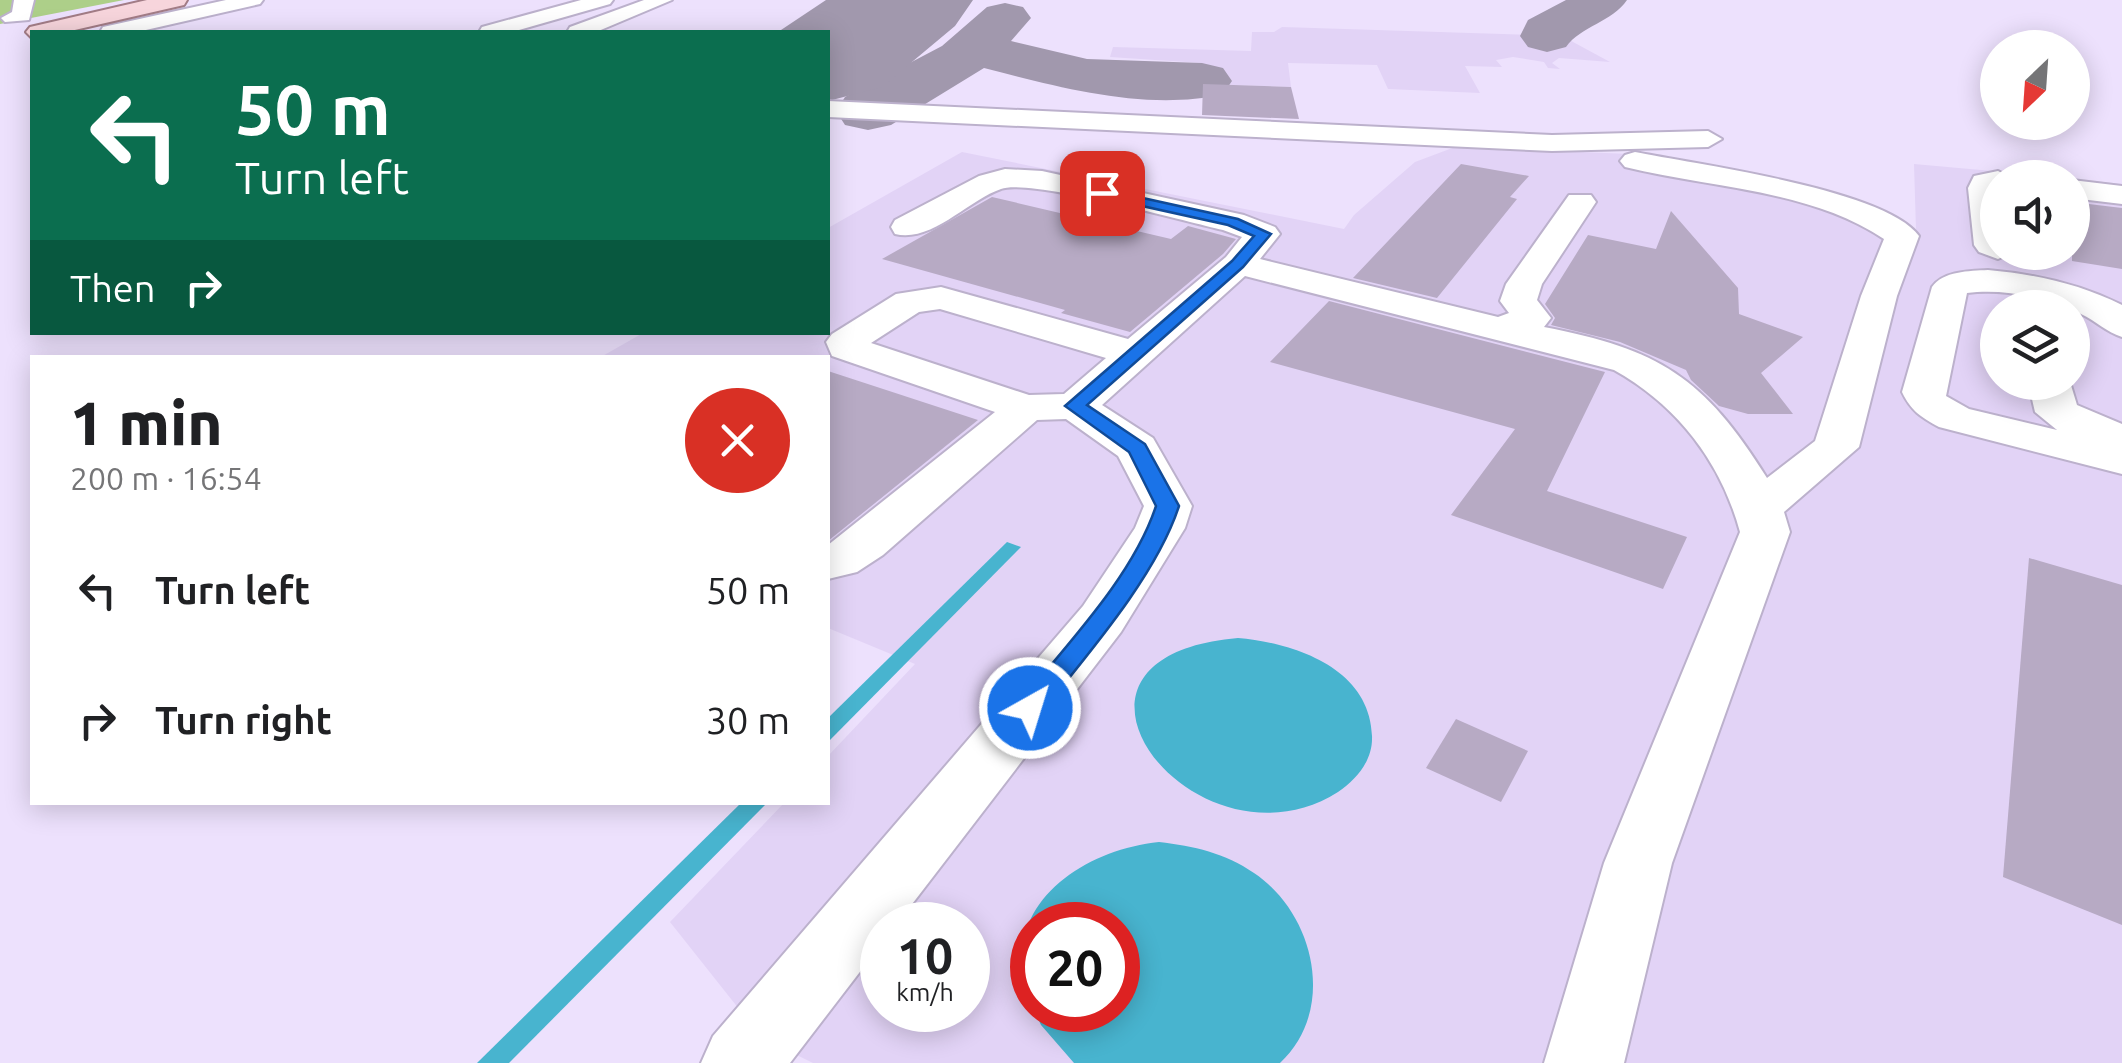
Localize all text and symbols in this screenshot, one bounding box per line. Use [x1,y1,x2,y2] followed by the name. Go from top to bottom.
[1980,30,2090,140] north arrow
[1980,30,2090,400] map controls
[70,70,200,200] icon: left
[235,70,391,148] text: 50 m
[1060,151,1145,236] pin
[235,152,409,203] text: Turn left
[1980,160,2090,270] button: sound
[1075,166,1130,221] icon: arrive
[176,260,231,315] icon: right
[70,267,156,309] text: Then
[1980,290,2090,400] button: layers
[685,388,790,493] button: close
[70,389,223,456] text: 1 min
[70,460,262,496] text: 200 m · 16:54
[70,563,125,618] icon: left
[155,569,310,611] text: Turn left
[706,569,790,611] text: 50 m
[978,656,1082,760] position arrow
[70,693,125,748] icon: right
[155,699,332,741] text: Turn right
[706,699,790,741] text: 30 m
[1010,902,1140,1032] speed limit sign: 20
[897,927,953,983] text: 10
[896,978,954,1006] text: km/h

